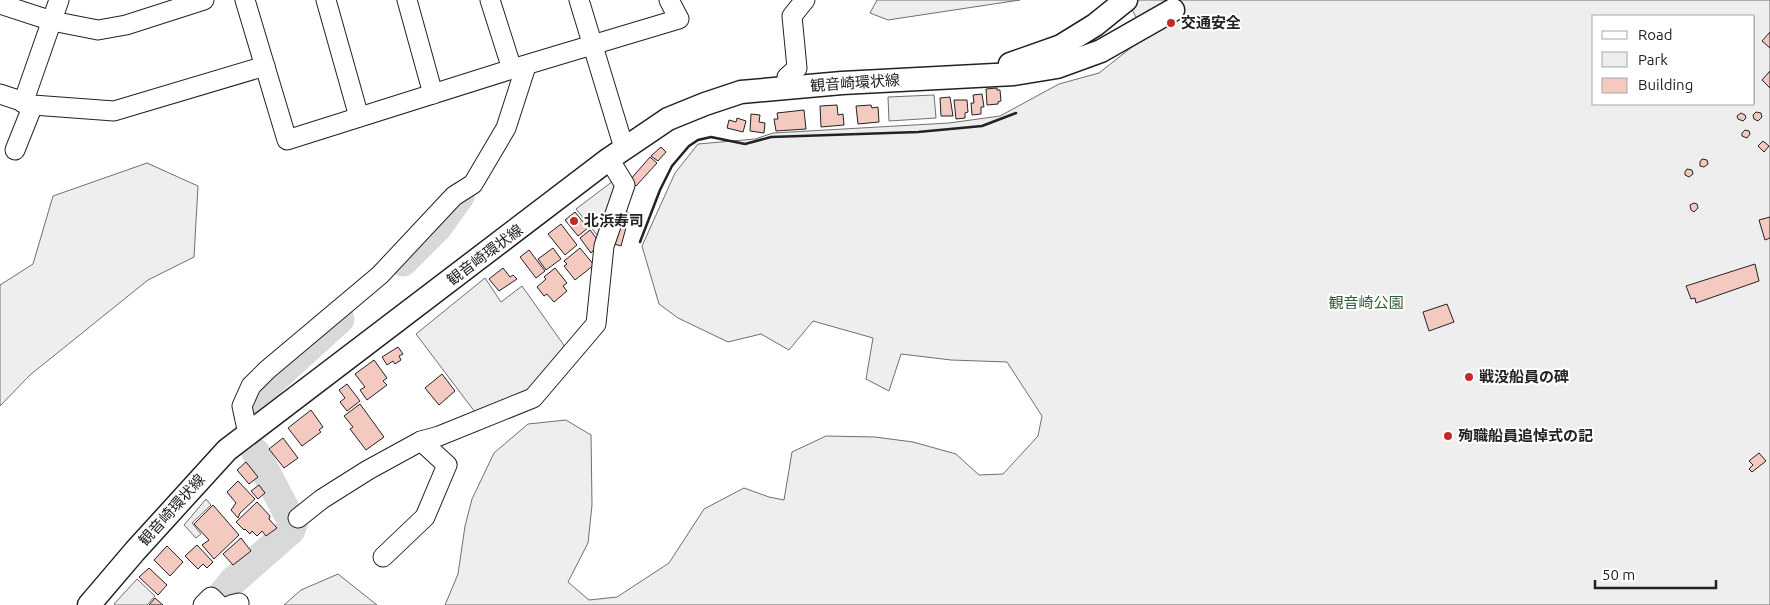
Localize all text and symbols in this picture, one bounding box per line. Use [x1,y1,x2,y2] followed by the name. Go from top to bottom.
[1181,14,1241,31] place label: 交通安全
[1592,15,1755,105] legend
[1165,17,1177,29] marker: 交通安全
[1638,26,1673,43] text: Road
[1638,51,1668,68] text: Park
[809,71,900,94] street label: 観音崎環状線
[1638,76,1693,93] text: Building
[584,212,644,229] place label: 北浜寿司
[568,215,580,227] marker: 北浜寿司
[444,221,526,288] street label: 観音崎環状線
[1328,294,1404,311] park label: 観音崎公園
[1479,368,1569,385] place label: 戦没船員の碑
[1463,371,1475,383] marker: 戦没船員の碑
[1458,427,1593,444] place label: 殉職船員追悼式の記
[1442,430,1454,442] marker: 殉職船員追悼式の記
[135,471,208,549] street label: 観音崎環状線
[1595,558,1716,590] scale bar
[1602,566,1635,583] text: 50 m

